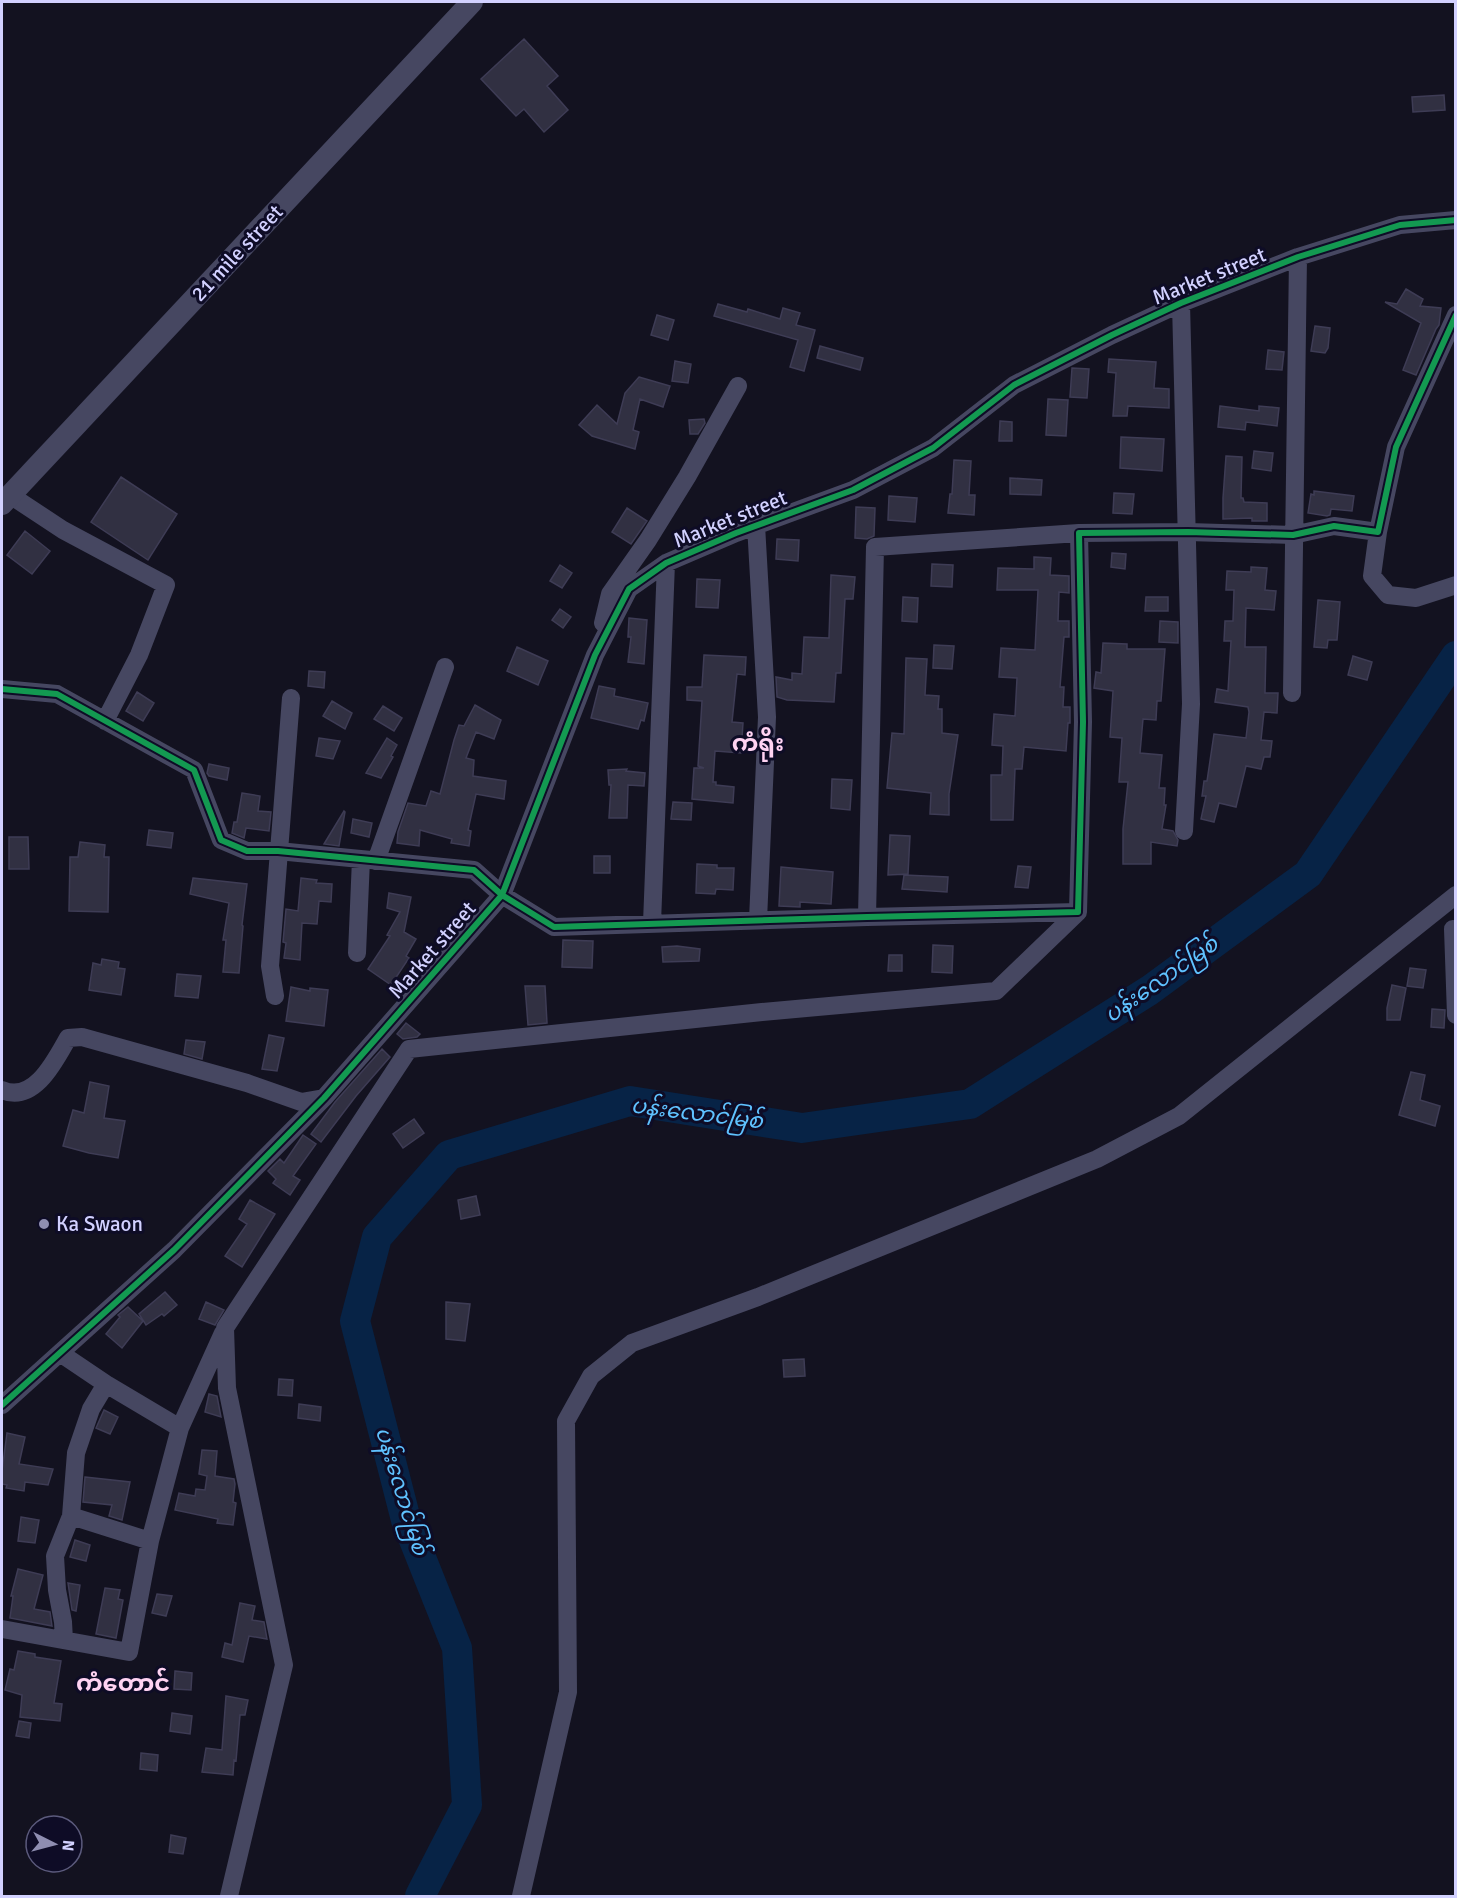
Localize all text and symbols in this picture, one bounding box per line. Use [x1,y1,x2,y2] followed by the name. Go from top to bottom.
[186,199,288,307] street label: 21 mile street
[1148,241,1270,311] street label: Market street
[669,484,791,554] street label: Market street
[732,727,784,762] district label: ကံရိုး
[383,896,481,1004] street label: Market street
[1098,928,1227,1032] water label: ပန်းလောင်မြစ်
[629,1090,766,1140] water label: ပန်းလောင်မြစ်
[56,1211,143,1237] place label: Ka Swaon
[37,1217,51,1231] marker: Ka Swaon
[365,1423,437,1561] water label: ပန်းလောင်မြစ်
[76,1667,170,1698] district label: ကံတောင်
[24,1814,84,1874] north arrow
[57,1839,78,1852] text: N

